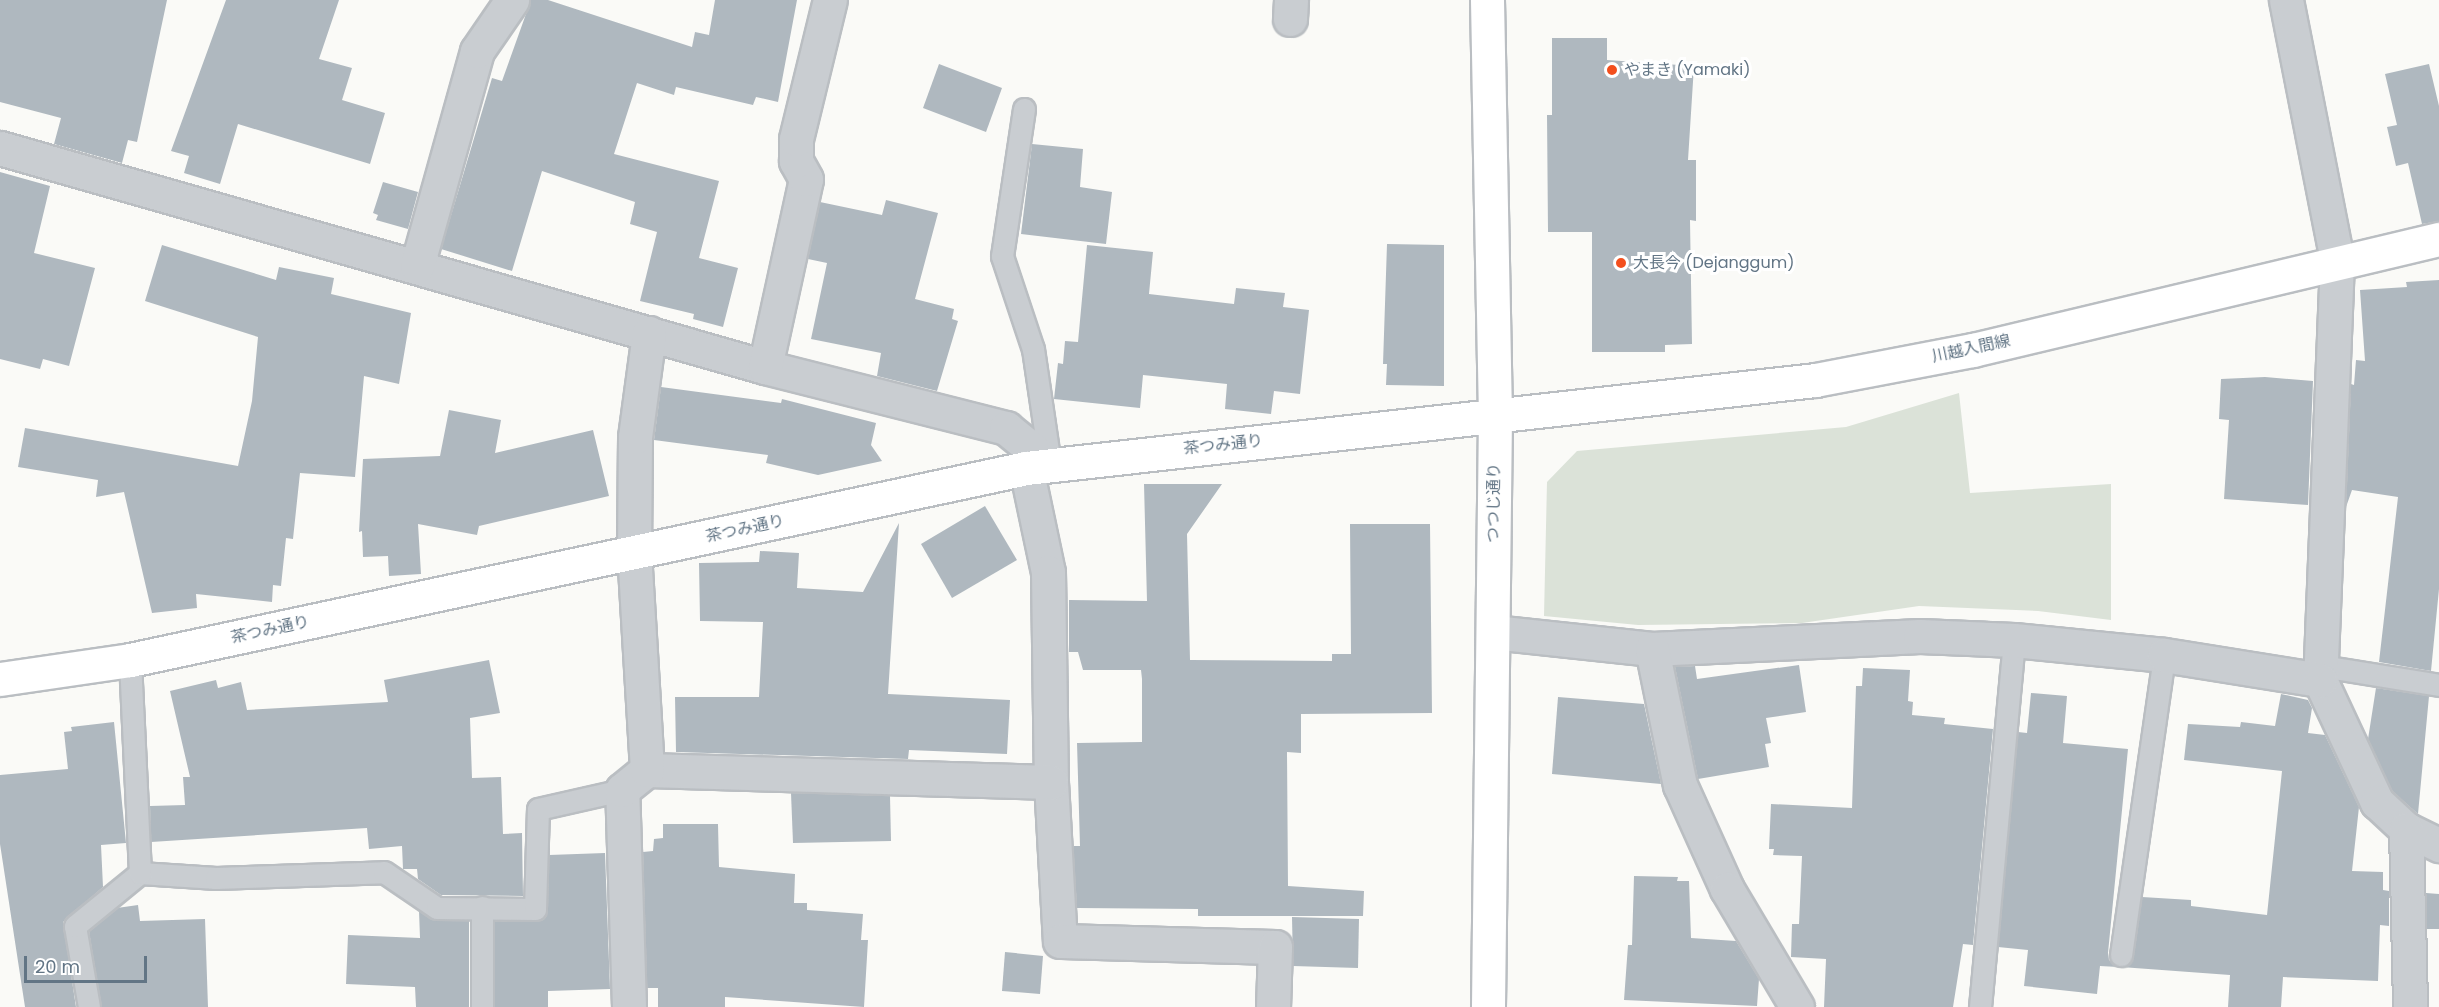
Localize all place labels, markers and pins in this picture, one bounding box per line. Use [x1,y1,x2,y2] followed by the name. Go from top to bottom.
[1624,60,1750,80] place label: やまき (Yamaki)
[1605,63,1619,77] marker: やまき (Yamaki)
[1633,253,1794,273] place label: 大長今 (Dejanggum)
[1614,256,1628,270] marker: 大長今 (Dejanggum)

